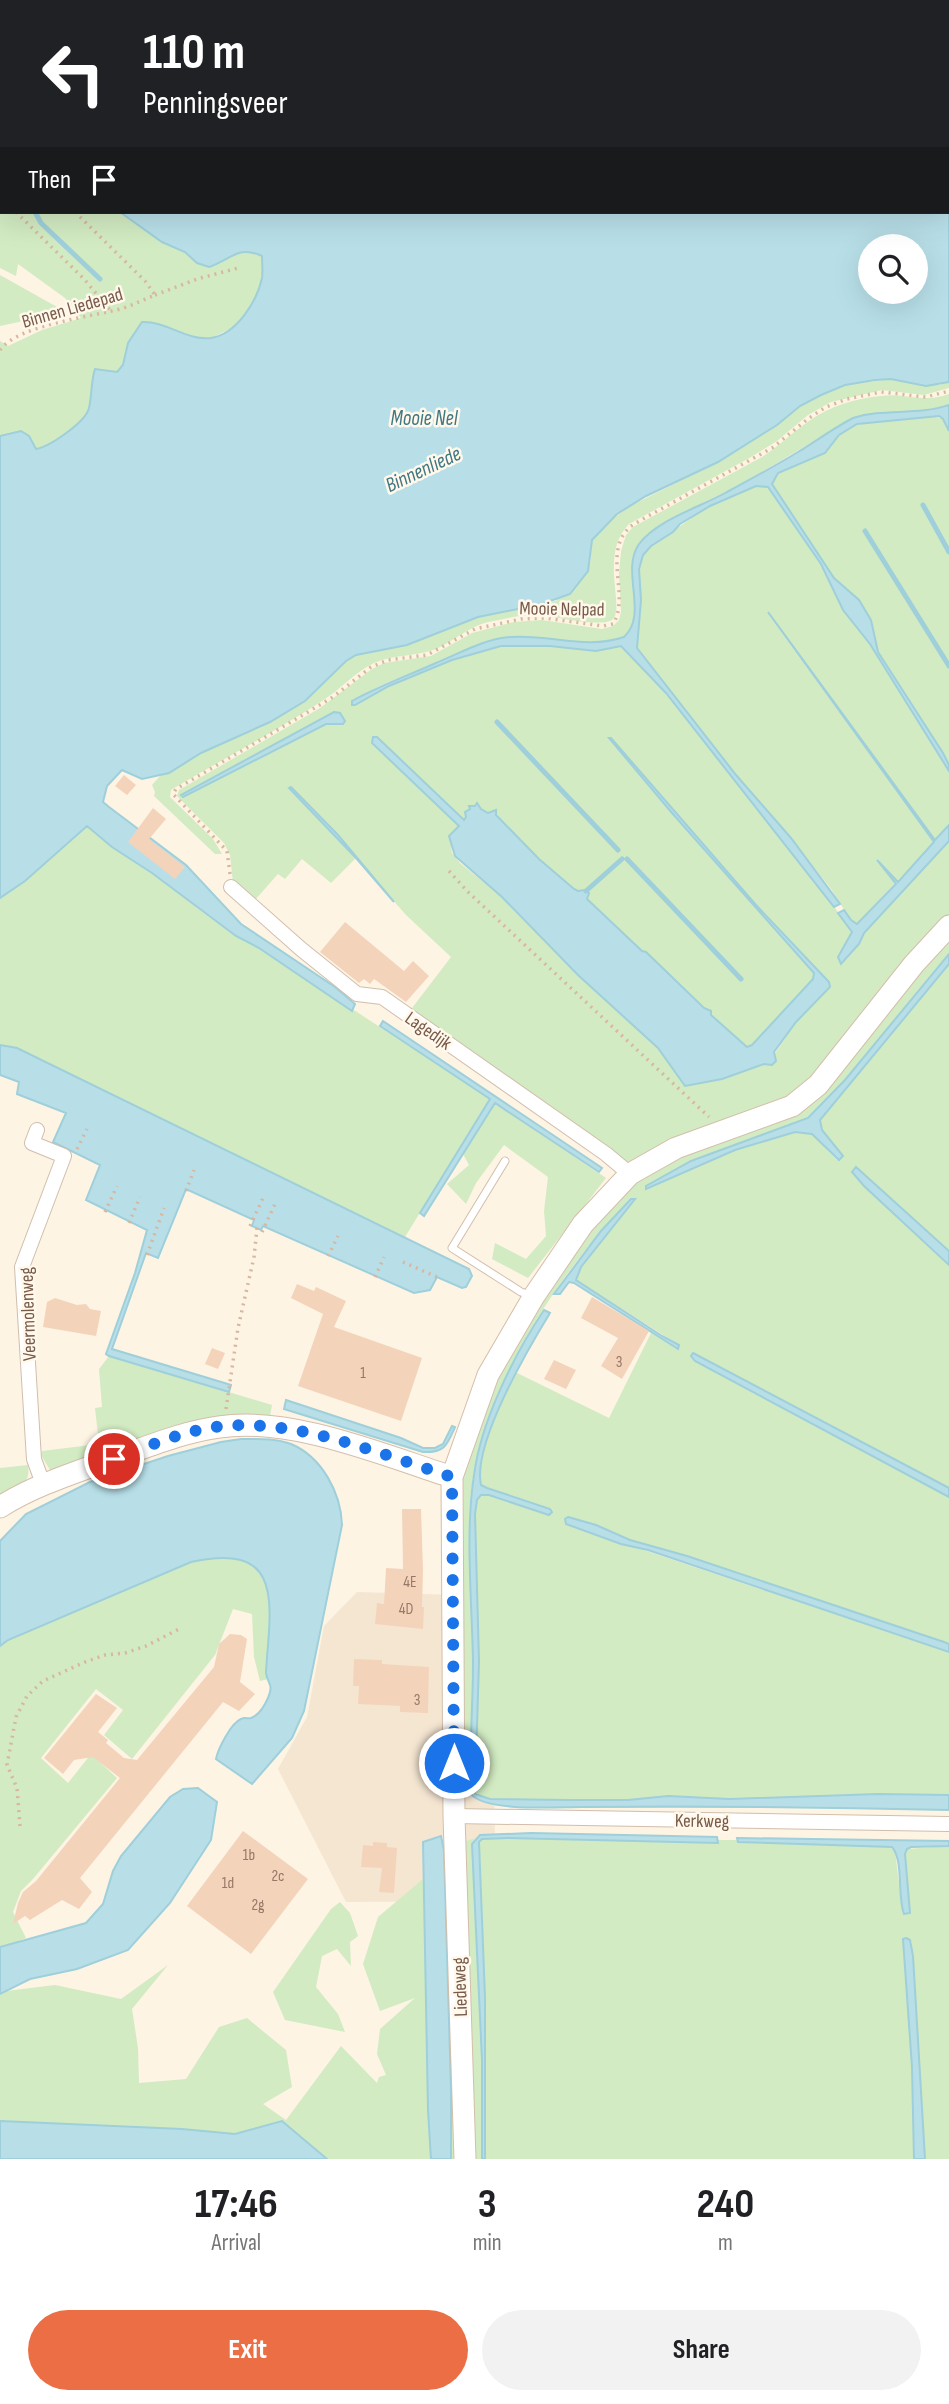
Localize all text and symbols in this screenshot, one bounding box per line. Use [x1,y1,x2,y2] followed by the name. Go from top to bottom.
[143,24,245,83] text: 110 m
[28,28,119,119] icon: left
[143,84,288,123] text: Penningsveer
[85,161,123,199] icon: arrive
[28,165,71,196] text: Then
[858,234,928,304] map controls
[858,234,928,304] button: search
[19,283,126,334] street label: Binnen Liedepad
[390,406,459,431] water label: Mooie Nel
[381,441,465,498] water label: Binnenliede
[519,597,605,622] street label: Mooie Nelpad
[400,1007,456,1056] street label: Lagedijk
[15,1266,42,1361] street label: Veermolenweg
[616,1353,622,1372] house number: 3
[360,1364,366,1383] house number: 1
[84,1429,144,1489] pin
[95,1440,133,1478] icon: arrive
[403,1573,417,1592] house number: 4E
[399,1600,413,1619] house number: 4D
[414,1691,420,1710] house number: 3
[417,1726,491,1800] position arrow
[675,1810,730,1833] street label: Kerkweg
[243,1846,255,1865] house number: 1b
[272,1867,284,1886] house number: 2c
[222,1874,234,1893] house number: 1d
[252,1896,264,1915] house number: 2g
[448,1956,473,2017] street label: Liedeweg
[195,2179,278,2230] text: 17:46
[478,2179,497,2230] text: 3
[696,2179,754,2230] text: 240
[212,2229,261,2257] text: Arrival
[473,2229,502,2257] text: min
[718,2229,733,2257] text: m
[28,2310,468,2390] button: Exit
[482,2310,921,2390] button: Share

